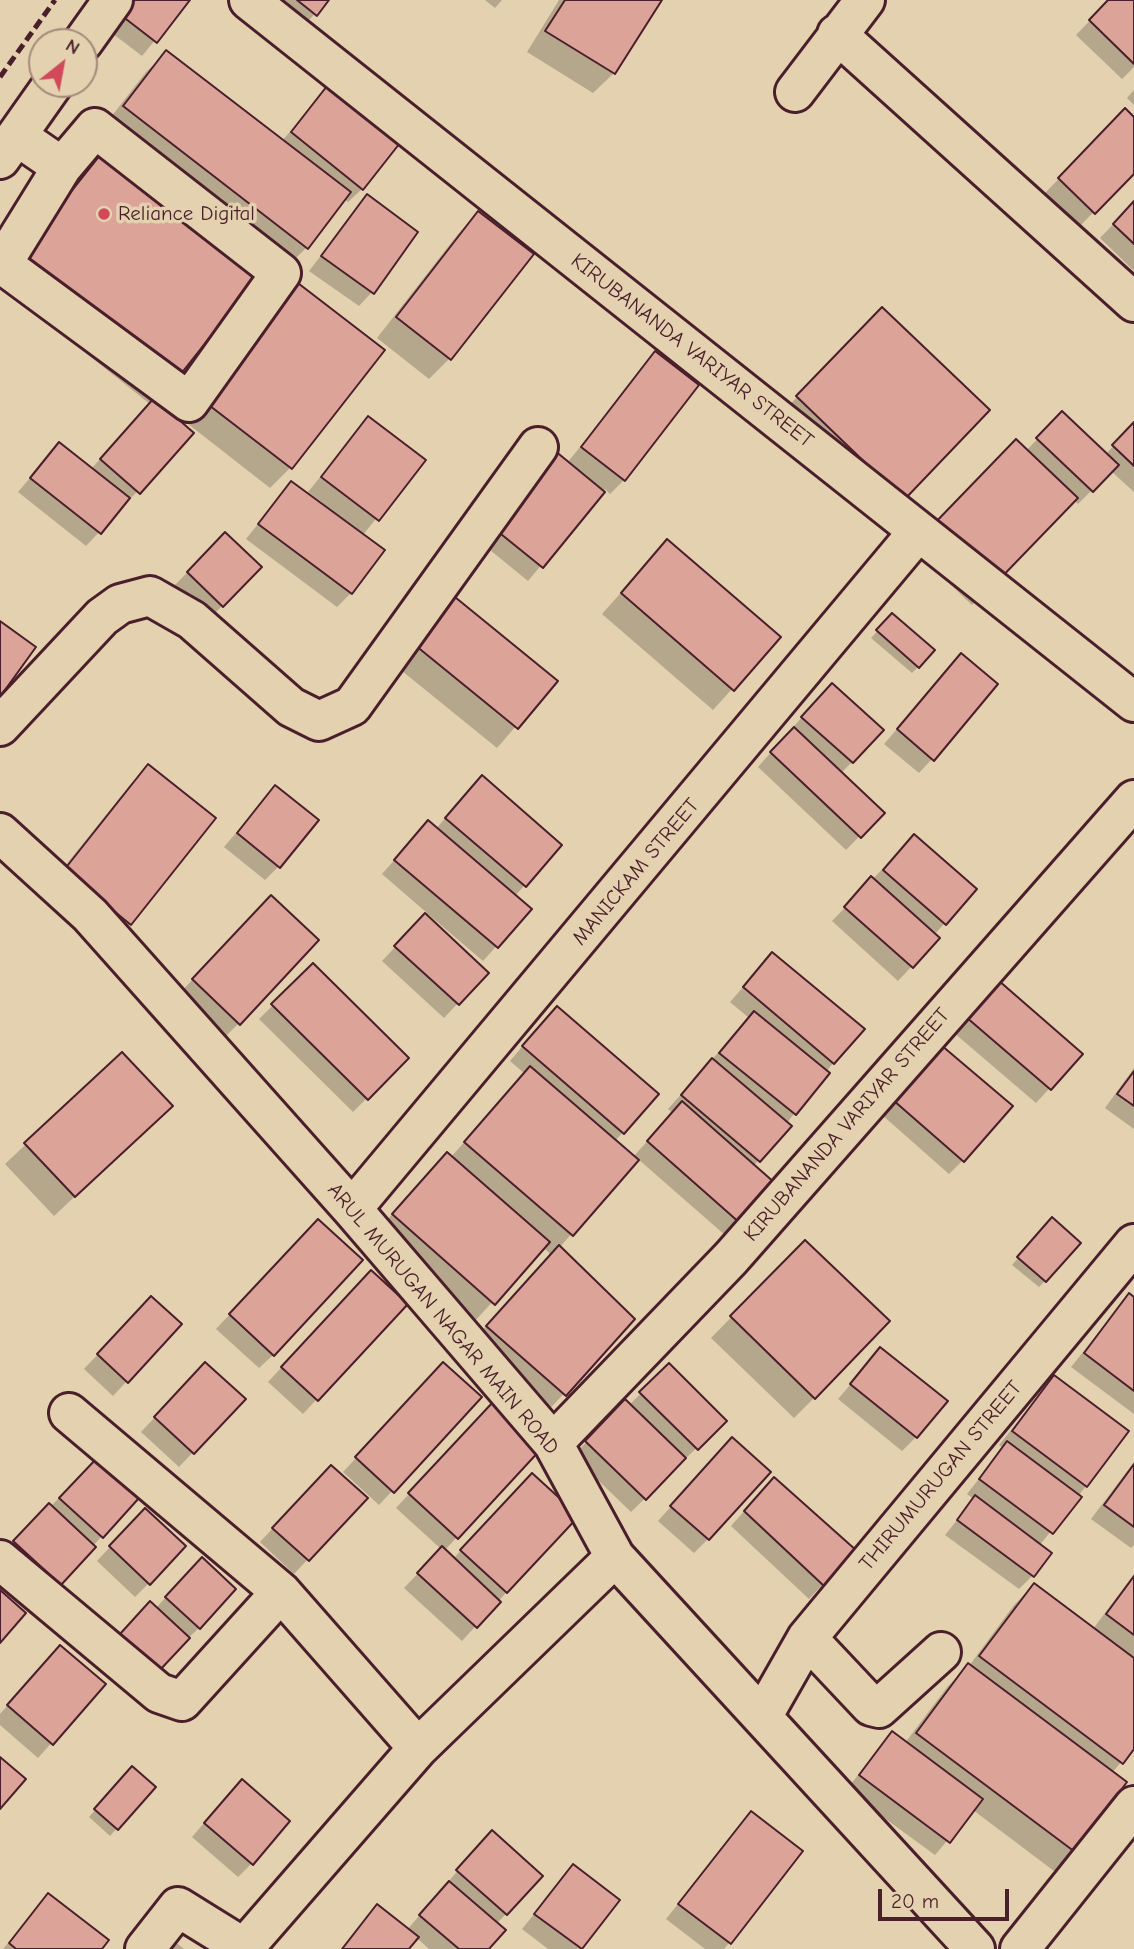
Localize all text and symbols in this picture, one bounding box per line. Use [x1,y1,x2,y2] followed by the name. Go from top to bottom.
[28,28,98,98] north arrow
[62,34,84,59] text: N
[118,201,255,227] place label: Reliance Digital
[96,206,112,222] marker: Reliance Digital
[566,248,818,454] street label: KIRUBANANDA VARIYAR STREET
[567,793,705,951] street label: MANICKAM STREET
[739,1003,955,1247] street label: KIRUBANANDA VARIYAR STREET
[322,1178,564,1460] street label: ARUL MURUGAN NAGAR MAIN ROAD
[854,1376,1028,1576] street label: THIRUMURUGAN STREET
[882,1876,1013,1920] scale bar
[891,1889,939,1913] text: 20 m

